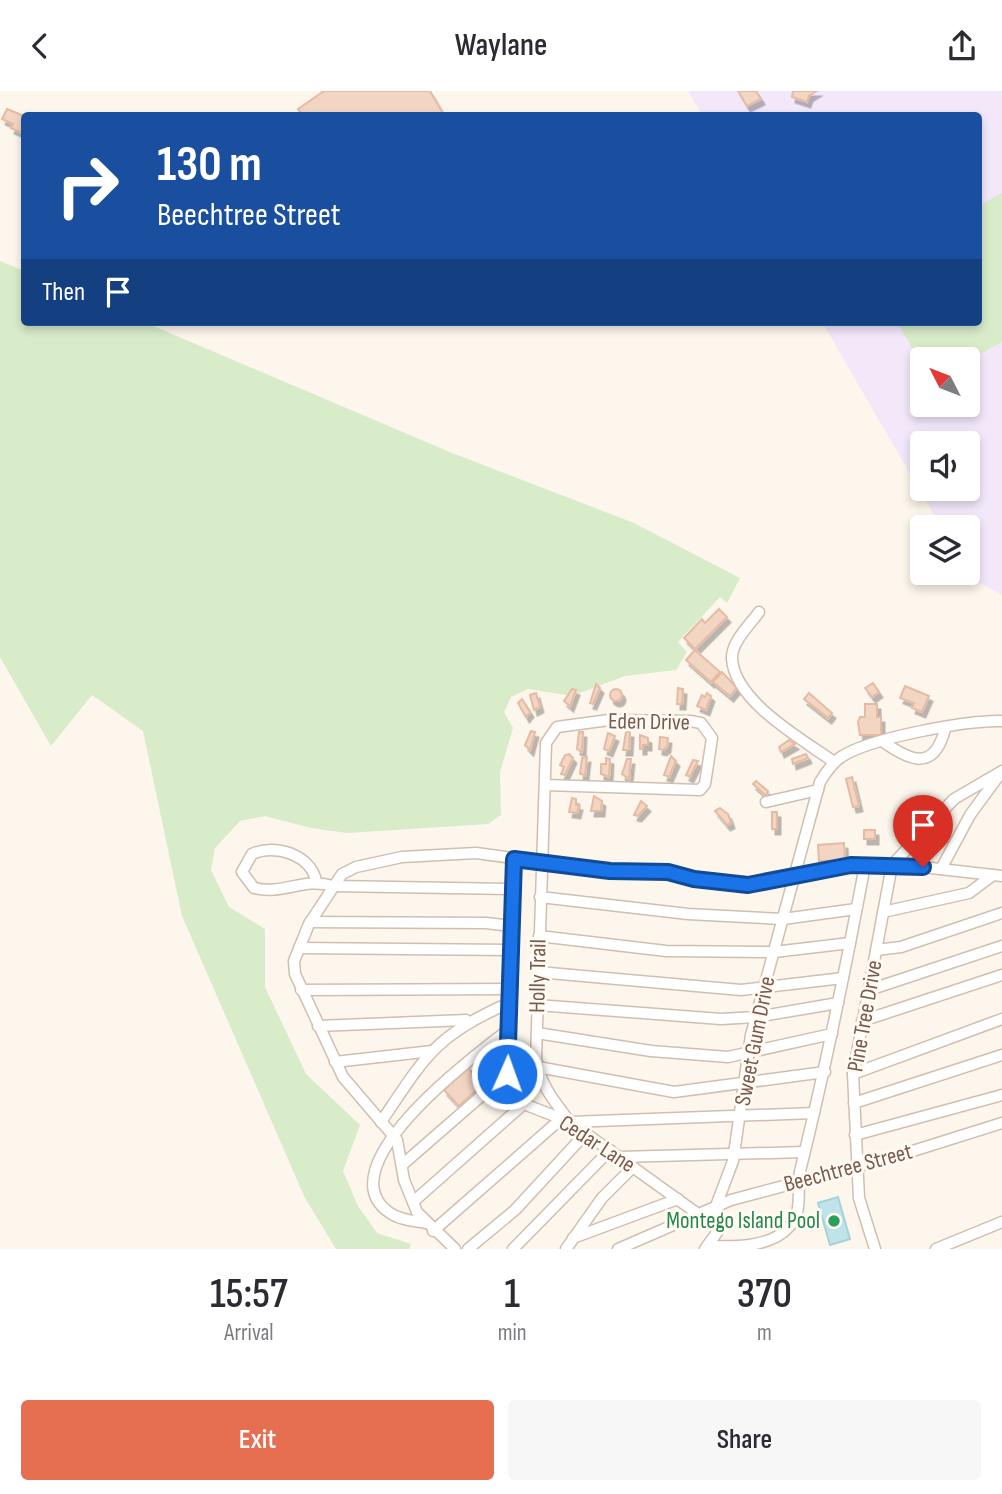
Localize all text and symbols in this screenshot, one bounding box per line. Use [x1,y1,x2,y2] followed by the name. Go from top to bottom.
[455,26,547,65] text: Waylane
[21,27,59,65] icon: back
[943,27,981,65] icon: share
[157,136,262,195] text: 130 m
[42,140,133,231] icon: right
[157,196,340,235] text: Beechtree Street
[99,273,137,311] icon: arrive
[42,277,85,308] text: Then
[910,347,980,417] north arrow
[910,347,980,585] map controls
[910,431,980,501] button: sound
[910,515,980,585] button: layers
[608,707,690,737] street label: Eden Drive
[893,795,953,867] pin
[904,806,942,844] icon: arrive
[523,939,553,1013] street label: Holly Trail
[841,958,889,1074] street label: Pine Tree Drive
[729,974,781,1108] street label: Sweet Gum Drive
[470,1037,544,1111] position arrow
[554,1109,640,1179] street label: Cedar Lane
[781,1137,915,1199] street label: Beechtree Street
[666,1207,820,1235] place label: Montego Island Pool
[826,1213,842,1229] marker: Montego Island Pool
[210,1269,288,1320] text: 15:57
[504,1269,520,1320] text: 1
[737,1269,792,1320] text: 370
[224,1319,274,1347] text: Arrival
[498,1319,527,1347] text: min
[757,1319,772,1347] text: m
[21,1400,494,1480] button: Exit
[508,1400,981,1480] button: Share

